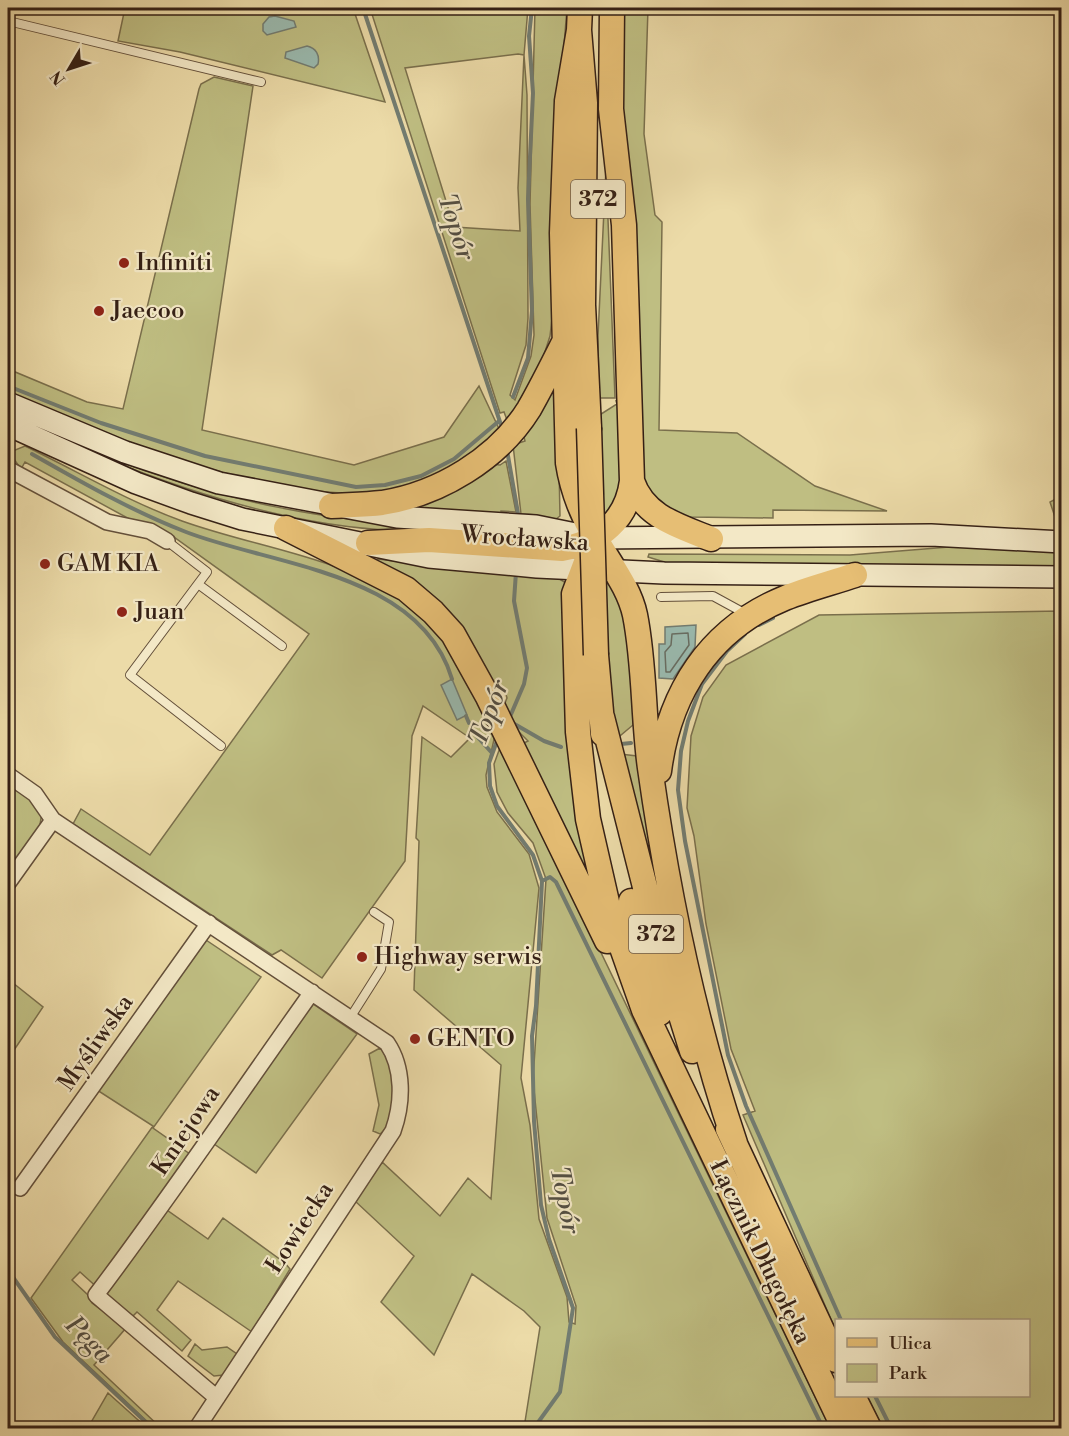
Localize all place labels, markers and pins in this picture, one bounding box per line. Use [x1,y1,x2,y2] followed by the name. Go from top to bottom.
[136,248,213,278] place label: Infiniti
[117,256,131,270] marker: Infiniti
[110,296,185,326] place label: Jaecoo
[92,304,106,318] marker: Jaecoo
[57,549,160,579] place label: GAM KIA
[38,557,52,571] marker: GAM KIA
[133,597,184,627] place label: Juan
[115,605,129,619] marker: Juan
[374,942,542,972] place label: Highway serwis
[355,950,369,964] marker: Highway serwis
[427,1024,515,1054] place label: GENTO
[408,1032,422,1046] marker: GENTO

